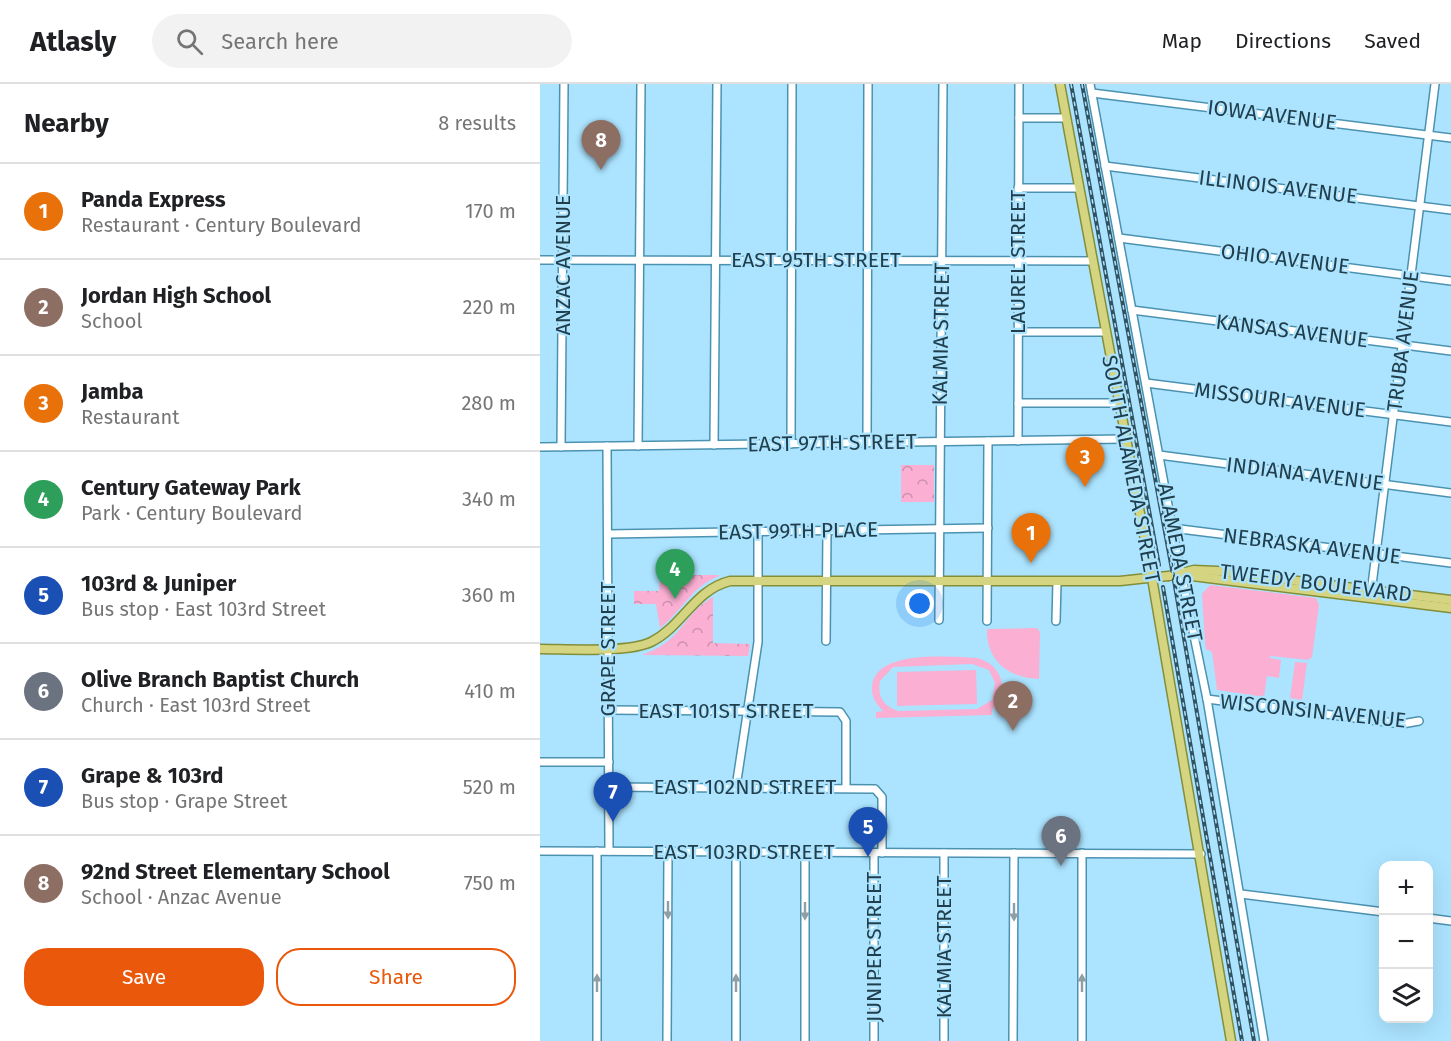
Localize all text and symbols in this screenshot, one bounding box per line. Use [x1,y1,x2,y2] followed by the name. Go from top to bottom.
[152,14,572,68] search box
[30,25,116,58] text: Atlasly
[173,25,206,58] icon: search
[221,28,339,55] text: Search here
[1162,28,1202,54] text: Map
[1235,28,1331,54] text: Directions
[1364,28,1421,54] text: Saved
[1206,94,1338,136] street label: IOWA AVENUE
[24,108,109,139] text: Nearby
[438,111,516,135] text: 8 results
[582,120,620,170] pin: 8
[1197,164,1359,210] street label: ILLINOIS AVENUE
[81,186,226,213] text: Panda Express
[1005,190,1031,334] street label: LAUREL STREET
[550,195,576,335] street label: ANZAC AVENUE
[39,199,48,223] text: 1
[465,199,516,223] text: 170 m
[81,213,362,237] text: Restaurant · Century Boulevard
[1219,238,1351,280] street label: OHIO AVENUE
[731,247,901,273] street label: EAST 95TH STREET
[927,262,955,406] street label: KALMIA STREET
[1381,269,1425,413] street label: TRUBA AVENUE
[81,282,271,309] text: Jordan High School
[38,295,49,319] text: 2
[463,295,516,319] text: 220 m
[81,309,142,333] text: School
[1214,309,1370,353] street label: KANSAS AVENUE
[1096,353,1166,585] street label: SOUTH ALAMEDA STREET
[1193,377,1367,423] street label: MISSOURI AVENUE
[81,378,144,405] text: Jamba
[38,391,49,415] text: 3
[461,391,516,415] text: 280 m
[81,405,179,429] text: Restaurant
[747,429,917,457] street label: EAST 97TH STREET
[1066,438,1104,487] pin: 3
[1225,451,1385,497] street label: INDIANA AVENUE
[81,474,301,501] text: Century Gateway Park
[1152,481,1208,644] street label: ALAMEDA STREET
[38,487,49,511] text: 4
[462,487,516,511] text: 340 m
[81,501,302,525] text: Park · Century Boulevard
[1012,514,1050,563] pin: 1
[718,517,878,545] street label: EAST 99TH PLACE
[1222,522,1402,570] street label: NEBRASKA AVENUE
[656,550,694,599] pin: 4
[1219,558,1413,608] street label: TWEEDY BOULEVARD
[81,570,236,597] text: 103rd & Juniper
[595,581,621,716] street label: GRAPE STREET
[38,583,49,607] text: 5
[462,583,516,607] text: 360 m
[905,589,934,618] your location
[81,597,326,621] text: Bus stop · East 103rd Street
[81,666,359,693] text: Olive Branch Baptist Church
[38,679,49,703] text: 6
[464,679,516,703] text: 410 m
[994,682,1032,731] pin: 2
[1219,688,1407,734] street label: WISCONSIN AVENUE
[81,693,310,717] text: Church · East 103rd Street
[638,698,814,724] street label: EAST 101ST STREET
[81,762,223,789] text: Grape & 103rd
[594,772,632,822] pin: 7
[654,774,837,800] street label: EAST 102ND STREET
[39,775,48,799] text: 7
[463,775,516,799] text: 520 m
[81,789,288,813] text: Bus stop · Grape Street
[848,808,888,857] pin: 5
[1042,816,1080,866] pin: 6
[653,839,835,865] street label: EAST 103RD STREET
[81,858,390,885] text: 92nd Street Elementary School
[1379,861,1433,1023] map controls
[1379,861,1433,915] button: +
[38,871,49,895] text: 8
[464,871,516,895] text: 750 m
[861,872,887,1022] street label: JUNIPER STREET
[931,876,957,1018] street label: KALMIA STREET
[81,885,282,909] text: School · Anzac Avenue
[663,901,673,920] one-way arrow
[800,901,810,920] one-way arrow
[1009,902,1019,921] one-way arrow
[1379,915,1433,969] button: −
[24,948,264,1006] button: Save
[276,948,516,1006] button: Share
[1379,969,1433,1023] button: layers
[592,973,602,992] one-way arrow
[731,973,741,992] one-way arrow
[1077,973,1087,992] one-way arrow

